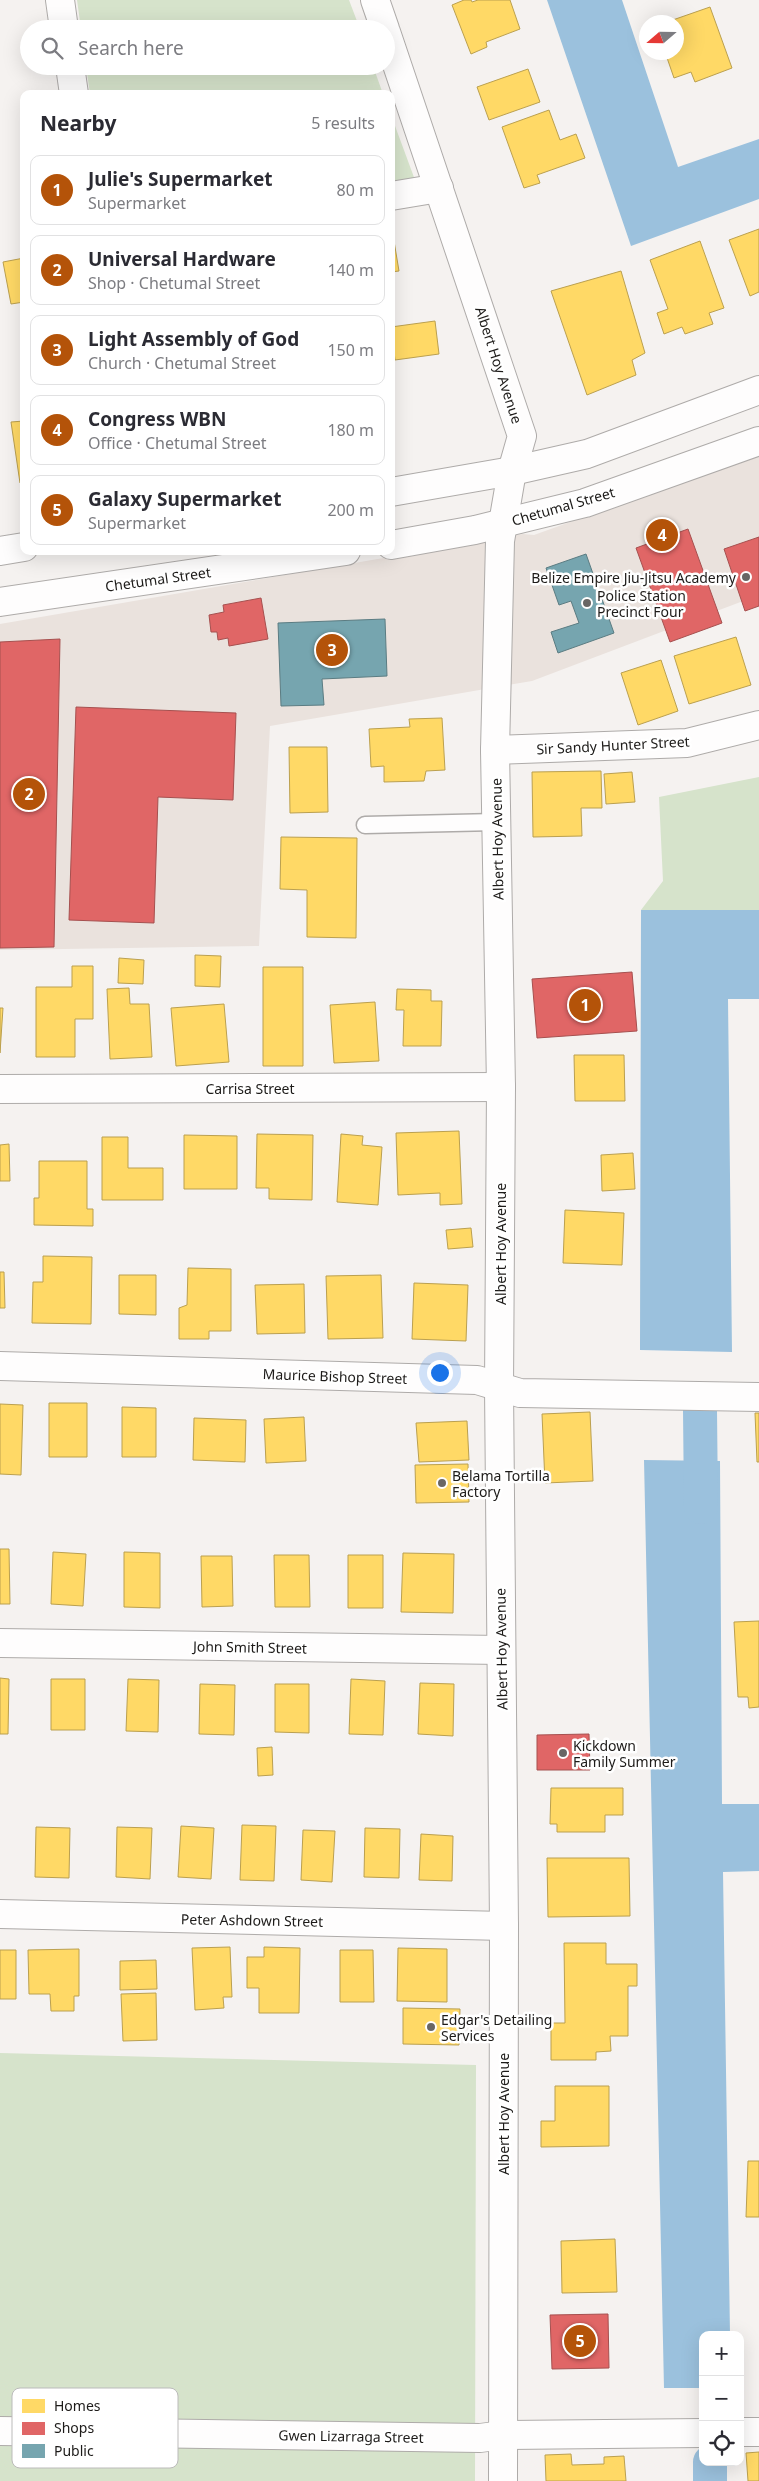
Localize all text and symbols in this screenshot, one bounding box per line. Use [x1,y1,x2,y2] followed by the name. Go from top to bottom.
[639,15,684,60] north arrow
[20,20,395,75] search box
[38,34,66,62] icon: search
[78,35,184,61] text: Search here
[40,109,116,137] text: Nearby
[311,112,375,134] text: 5 results
[88,166,273,192] text: Julie's Supermarket
[52,179,62,201] text: 1
[337,179,374,201] text: 80 m
[88,192,186,214] text: Supermarket
[88,246,276,272] text: Universal Hardware
[52,259,62,281] text: 2
[327,259,374,281] text: 140 m
[88,272,260,294] text: Shop · Chetumal Street
[471,304,527,426] street label: Albert Hoy Avenue
[88,326,299,352] text: Light Assembly of God
[52,339,62,361] text: 3
[327,339,374,361] text: 150 m
[88,352,276,374] text: Church · Chetumal Street
[88,406,226,432] text: Congress WBN
[52,419,62,441] text: 4
[327,419,374,441] text: 180 m
[88,432,267,454] text: Office · Chetumal Street
[509,482,617,530] street label: Chetumal Street
[88,486,281,512] text: Galaxy Supermarket
[52,499,62,521] text: 5
[327,499,374,521] text: 200 m
[88,512,186,534] text: Supermarket
[646,516,678,554] pin: 4
[104,562,212,596] street label: Chetumal Street
[531,568,737,587] place label: Belize Empire Jiu-Jitsu Academy
[740,571,752,583] marker: Belize Empire Jiu-Jitsu Academy
[597,586,686,621] place label: Police Station Precinct Four
[581,597,593,609] marker: Police Station Precinct Four
[316,631,348,669] pin: 3
[536,731,690,759] street label: Sir Sandy Hunter Street
[13,775,45,813] pin: 2
[486,778,508,900] street label: Albert Hoy Avenue
[569,986,601,1024] pin: 1
[205,1079,295,1098] street label: Carrisa Street
[491,1183,510,1305] street label: Albert Hoy Avenue
[427,1360,453,1386] your location
[262,1364,408,1388] street label: Maurice Bishop Street
[452,1466,550,1501] place label: Belama Tortilla Factory
[436,1477,448,1489] marker: Belama Tortilla Factory
[490,1588,512,1710] street label: Albert Hoy Avenue
[191,1636,307,1657] street label: John Smith Street
[573,1736,676,1771] place label: Kickdown Family Summer
[557,1747,569,1759] marker: Kickdown Family Summer
[181,1909,323,1931] street label: Peter Ashdown Street
[441,2010,552,2045] place label: Edgar's Detailing Services
[425,2021,437,2033] marker: Edgar's Detailing Services
[494,2053,513,2175] street label: Albert Hoy Avenue
[564,2322,596,2360] pin: 5
[699,2331,744,2466] map controls
[699,2331,744,2376] button: +
[699,2376,744,2421] button: −
[12,2388,178,2468] legend
[54,2396,101,2415] text: Homes
[54,2418,94,2437] text: Shops
[699,2421,744,2466] button: locate
[278,2425,424,2447] street label: Gwen Lizarraga Street
[54,2441,94,2460] text: Public

